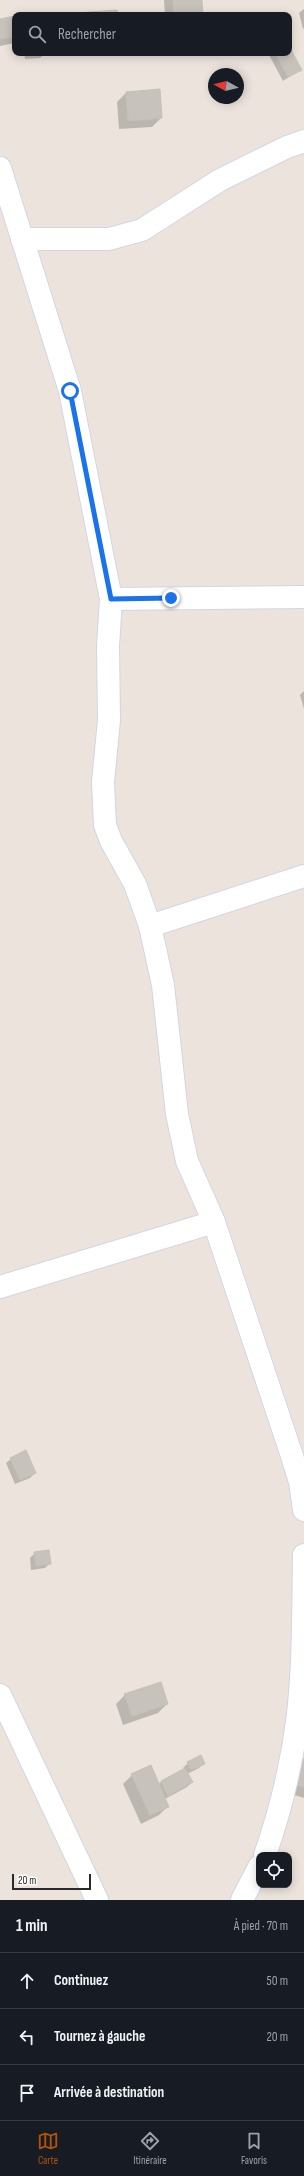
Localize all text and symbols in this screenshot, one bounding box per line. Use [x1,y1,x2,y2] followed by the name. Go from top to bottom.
[12,12,292,56] search box
[26,23,48,45] icon: search
[58,25,116,44] text: Rechercher
[208,68,244,104] north arrow
[61,382,79,400] route start
[162,589,180,607] route end
[256,1852,292,1888] map controls
[256,1852,292,1888] button: locate
[12,1872,91,1891] scale bar
[18,1874,36,1887] text: 20 m
[16,1916,48,1936] text: 1 min
[234,1918,288,1934] text: À pied · 70 m
[16,1970,38,1992] icon: ahead
[54,1971,108,1990] text: Continuez
[267,1973,288,1989] text: 50 m
[16,2026,38,2048] icon: left
[54,2027,145,2046] text: Tournez à gauche
[266,2029,288,2045] text: 20 m
[16,2082,38,2104] icon: arrive
[54,2083,164,2102] text: Arrivée à destination
[37,2130,59,2167] tab: Carte
[133,2130,167,2167] tab: Itinéraire
[241,2130,267,2167] tab: Favoris

